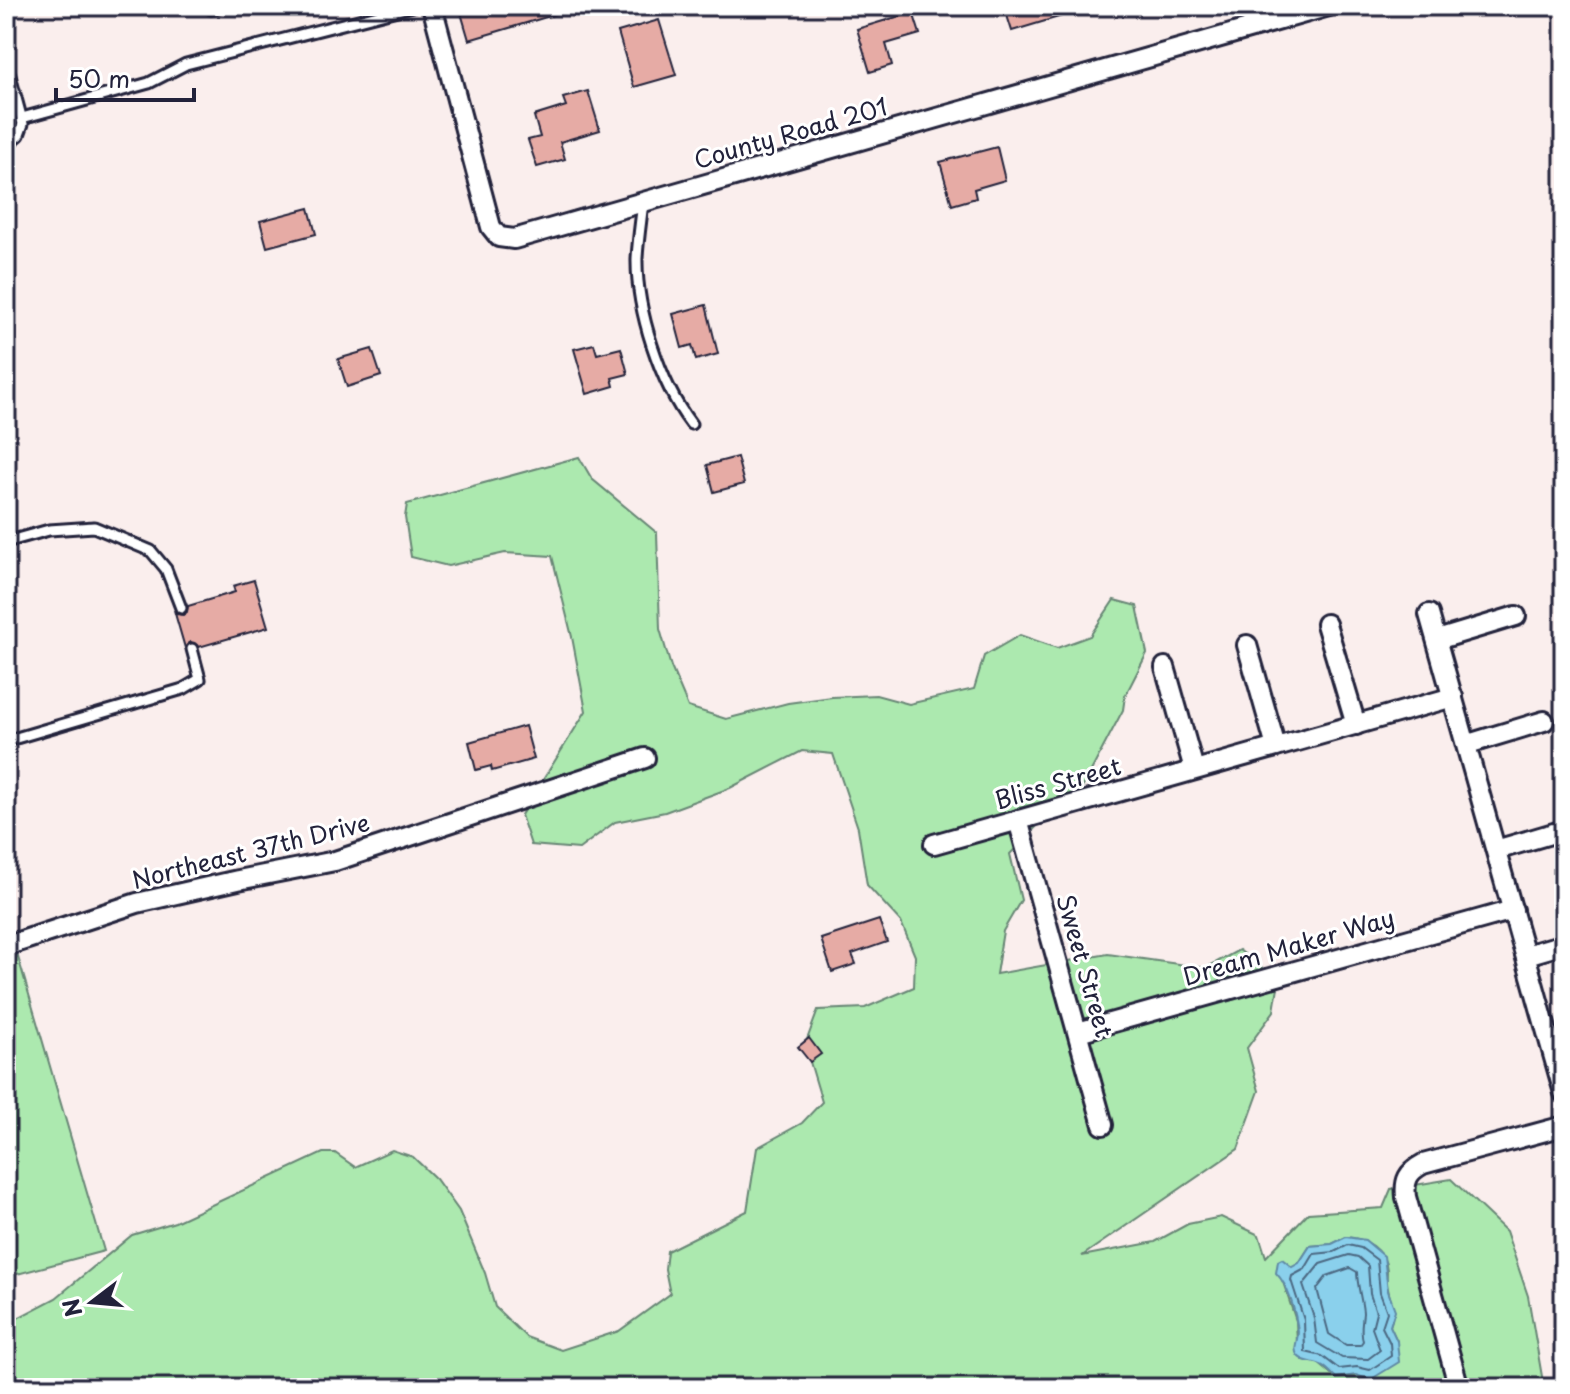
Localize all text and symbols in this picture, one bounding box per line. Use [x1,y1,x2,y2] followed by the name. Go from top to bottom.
[56,52,194,102] scale bar
[68,60,130,96] text: 50 m
[689,87,892,177] street label: County Road 201
[990,747,1125,817] street label: Bliss Street
[128,803,373,897] street label: Northeast 37th Drive
[1048,890,1124,1041] street label: Sweet Street
[1178,899,1399,994] street label: Dream Maker Way
[52,1262,132,1342] north arrow
[53,1295,90,1321] text: N

